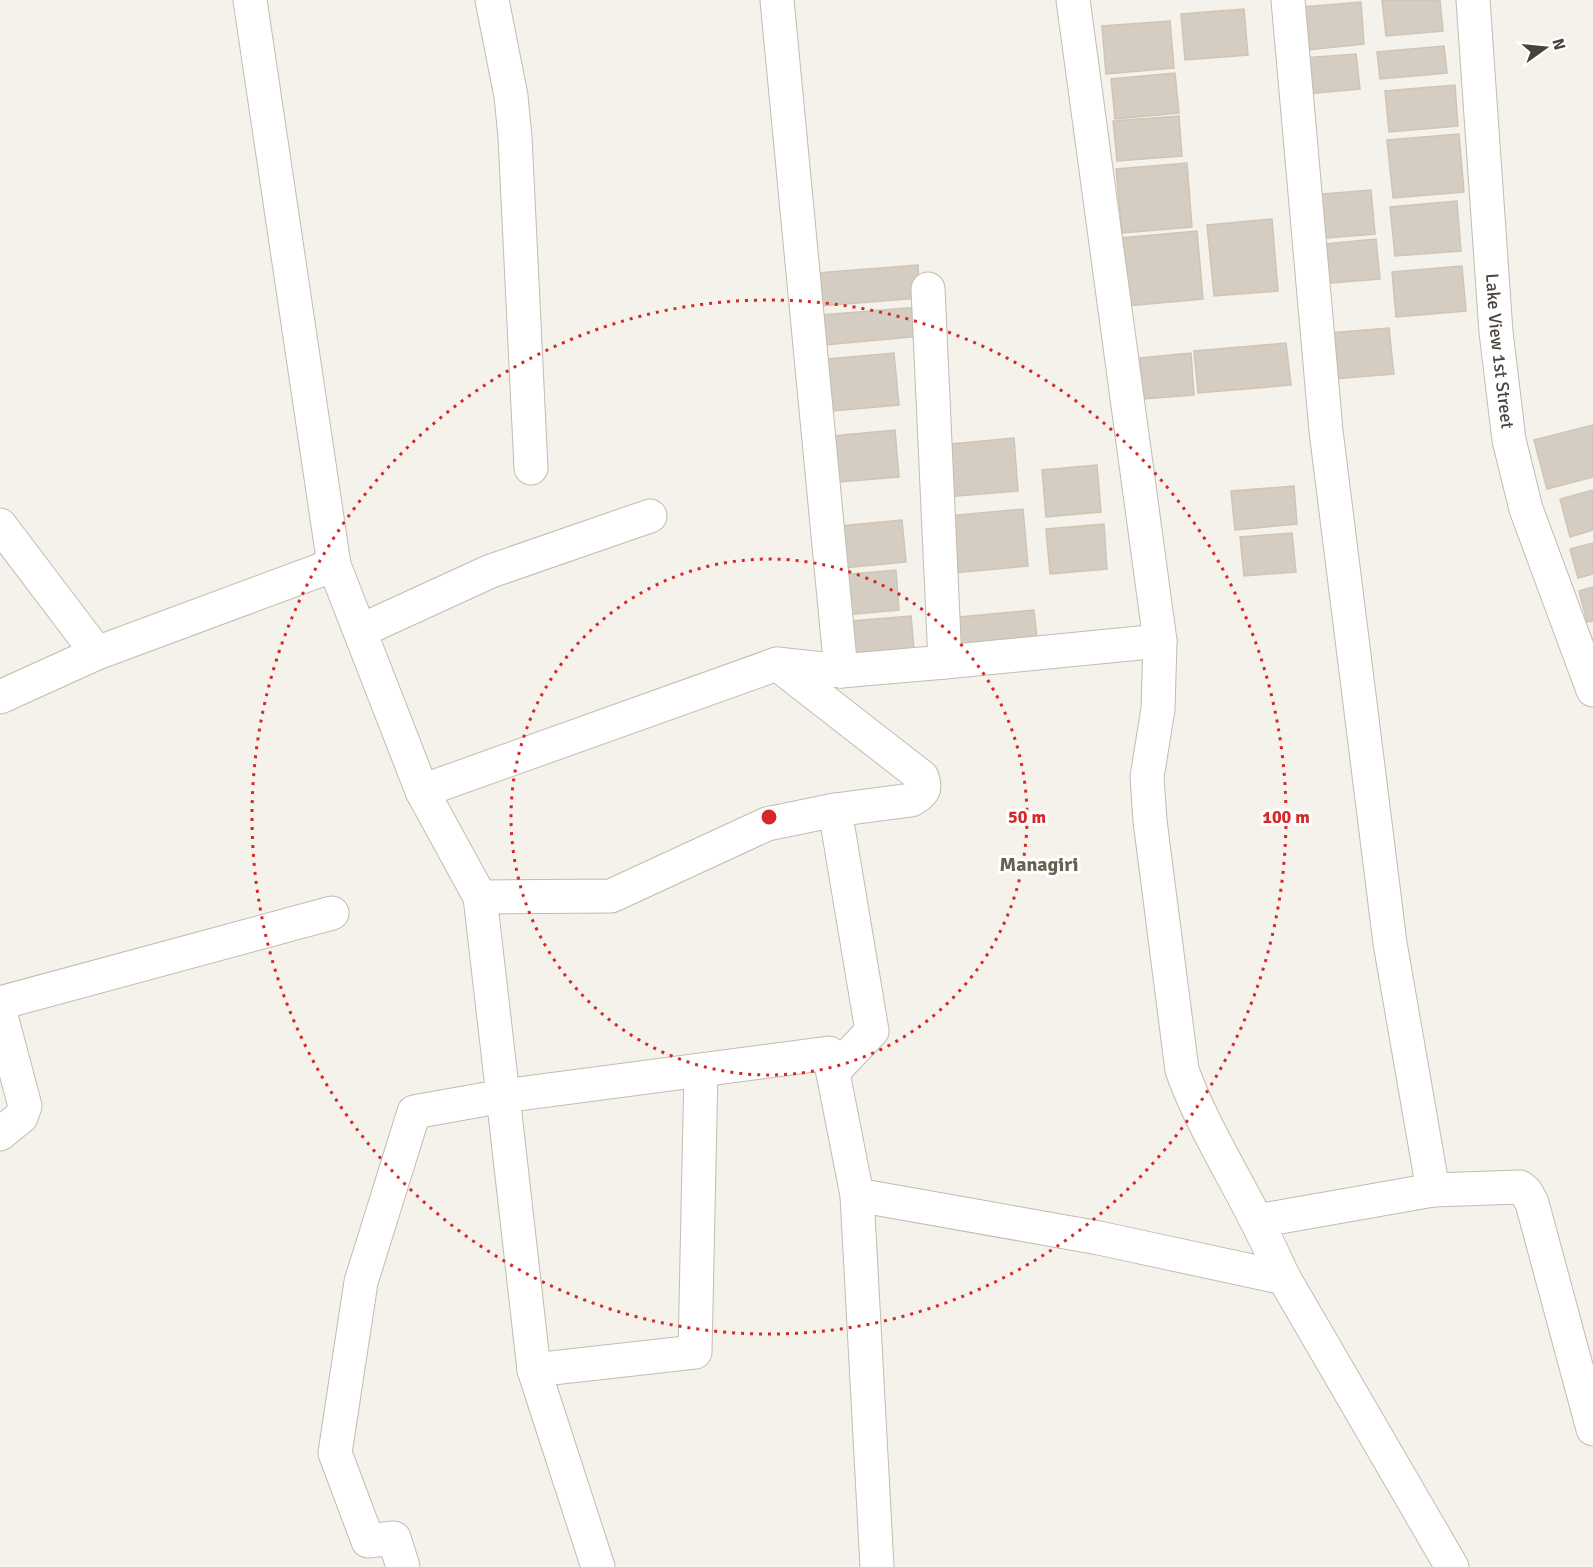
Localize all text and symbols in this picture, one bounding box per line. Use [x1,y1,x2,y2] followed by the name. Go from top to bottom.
[1515,18,1575,78] north arrow
[1547,36,1570,52] text: N
[1481,273,1519,430] street label: Lake View 1st Street
[1008,806,1046,828] text: 50 m
[1262,806,1310,828] text: 100 m
[759,807,779,827] centre of rings
[999,852,1079,877] district label: Managiri

